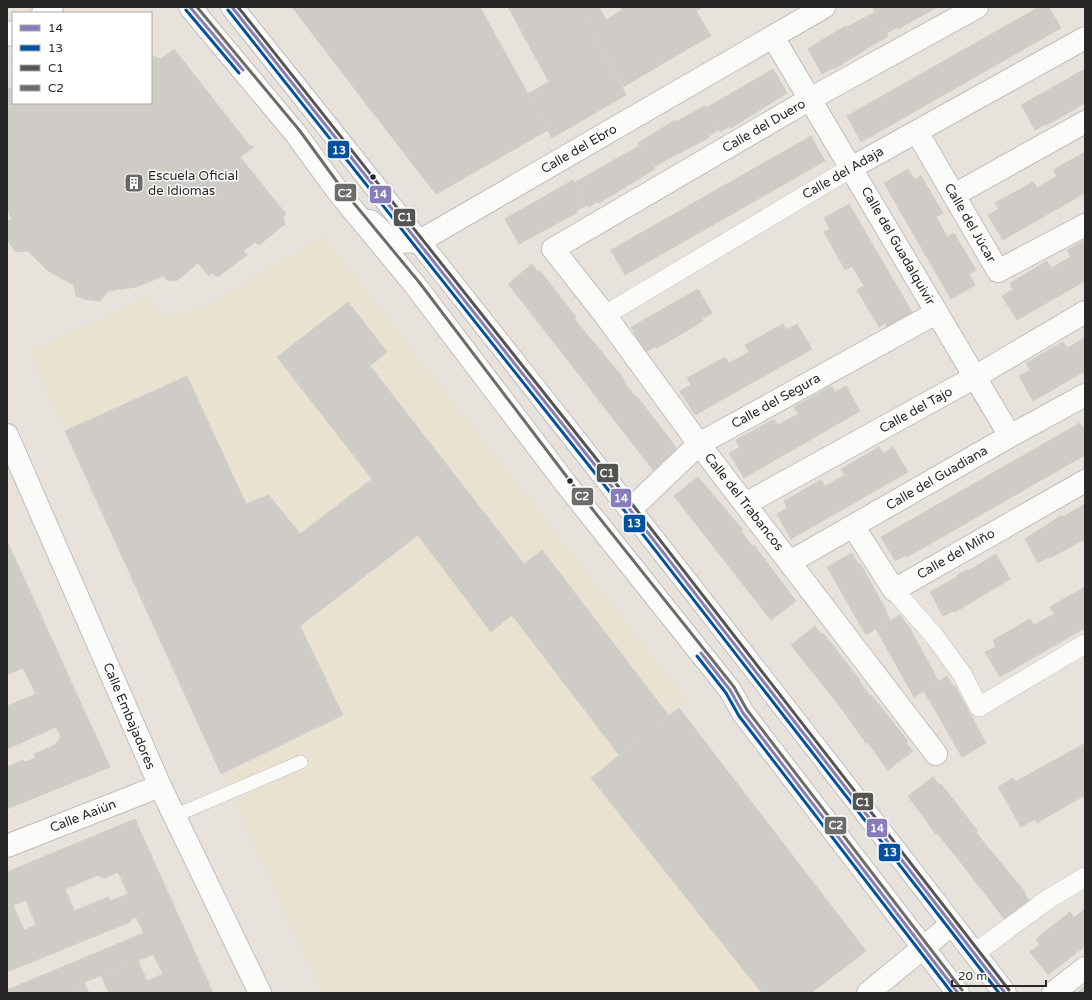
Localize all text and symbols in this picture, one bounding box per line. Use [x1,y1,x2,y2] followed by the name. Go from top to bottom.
[12,12,152,104] legend
[48,21,64,35] text: 14
[48,41,63,55] text: 13
[48,61,64,75] text: C1
[48,81,64,95] text: C2
[720,96,809,156] street label: Calle del Duero
[538,121,620,177] street label: Calle del Ebro
[327,140,350,159] line badge: 13
[799,143,887,203] street label: Calle del Adaja
[332,144,346,157] text: 13
[148,168,238,199] place label: Escuela Oficial de Idiomas
[123,172,145,194] building icon: Escuela Oficial de Idiomas
[368,172,378,182] unlabelled marker
[941,180,999,266] street label: Calle del Júcar
[334,183,357,202] line badge: C2
[858,184,938,308] street label: Calle del Guadalquivir
[369,185,392,204] line badge: 14
[338,187,352,200] text: C2
[373,188,387,201] text: 14
[393,208,416,227] line badge: C1
[398,211,412,224] text: C1
[729,370,823,432] street label: Calle del Segura
[877,383,955,437] street label: Calle del Tajo
[883,442,991,514] street label: Calle del Guadiana
[701,450,787,554] street label: Calle del Trabancos
[596,463,619,483] line badge: C1
[600,467,614,480] text: C1
[565,476,575,486] unlabelled marker
[571,487,594,506] line badge: C2
[610,488,632,508] line badge: 14
[575,490,589,503] text: C2
[614,492,628,505] text: 14
[623,514,646,533] line badge: 13
[627,517,641,530] text: 13
[914,525,998,583] street label: Calle del Miño
[99,660,159,772] street label: Calle Embajadores
[852,792,874,811] line badge: C1
[48,796,118,836] street label: Calle Aaiún
[856,796,870,809] text: C1
[824,816,847,835] line badge: C2
[866,818,888,838] line badge: 14
[829,819,843,832] text: C2
[870,822,884,835] text: 14
[878,843,901,862] line badge: 13
[883,846,897,859] text: 13
[952,962,1046,988] scale bar
[958,969,987,983] text: 20 m

